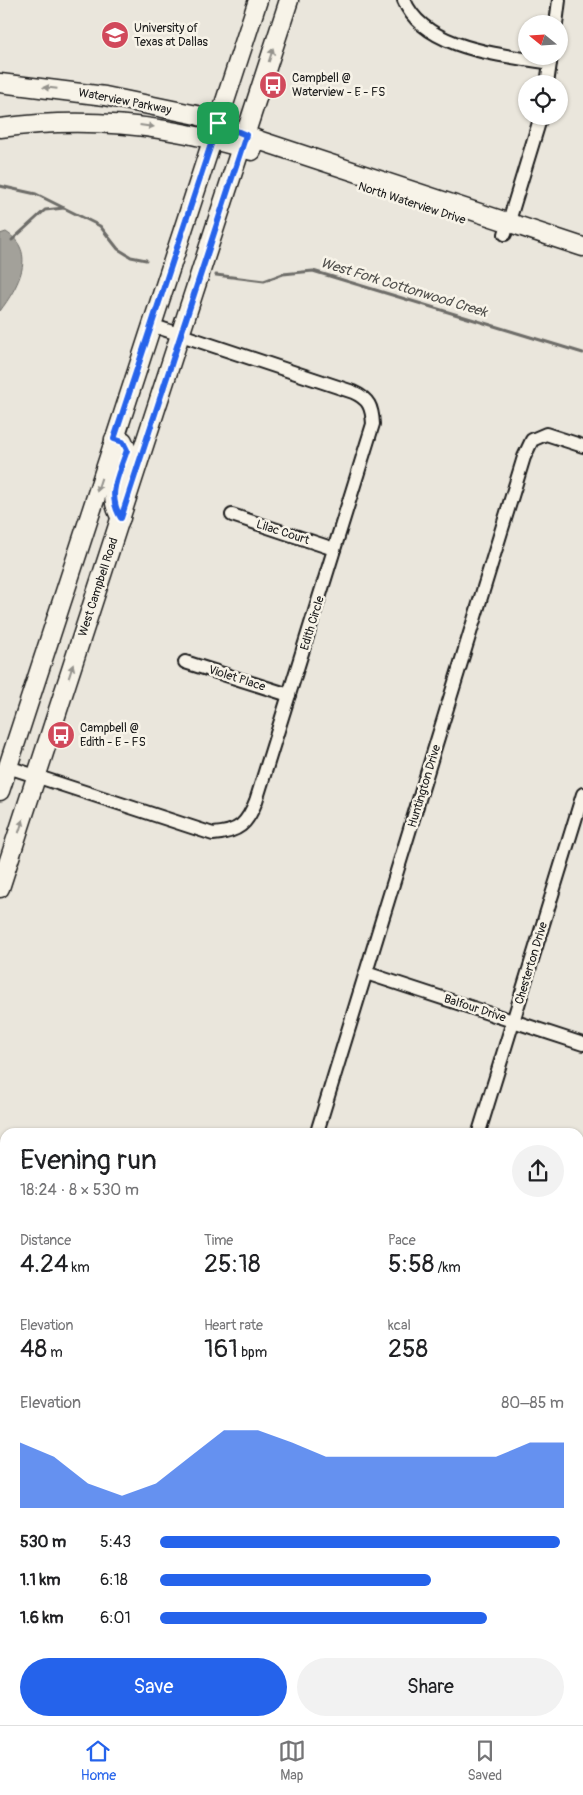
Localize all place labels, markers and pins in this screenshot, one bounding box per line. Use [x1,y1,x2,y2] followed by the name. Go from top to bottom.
[100,20,130,50] school or university icon: University of Texas at Dallas
[134,21,208,50] place label: University of Texas at Dallas
[258,70,288,100] bus stop icon: Campbell @ Waterview - E - FS
[292,71,385,100] place label: Campbell @ Waterview - E - FS
[197,102,239,144] pin
[46,720,76,750] bus stop icon: Campbell @ Edith - E - FS
[80,721,146,750] place label: Campbell @ Edith - E - FS

